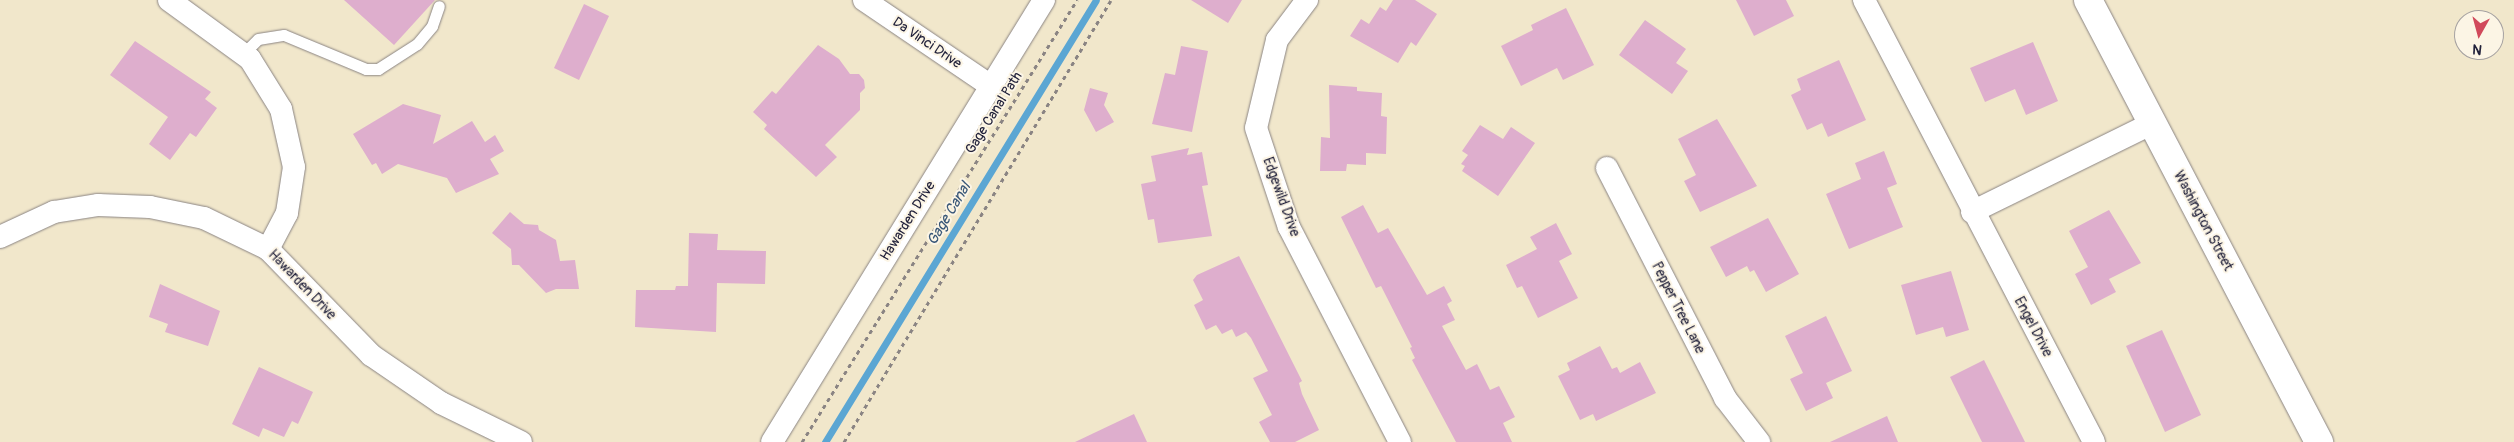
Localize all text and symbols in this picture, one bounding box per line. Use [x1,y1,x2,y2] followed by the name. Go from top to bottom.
[2454,10,2504,60] north arrow
[889,14,965,72] street label: Da Vinci Drive
[2471,40,2483,58] text: N
[962,69,1026,157] street label: Gage Canal Path
[1259,155,1303,239] street label: Edgewild Drive
[2170,168,2236,274] street label: Washington Street
[877,178,939,264] street label: Hawarden Drive
[923,179,975,249] water label: Gage Canal
[265,247,339,323] street label: Hawarden Drive
[1648,259,1708,357] street label: Pepper Tree Lane
[2010,294,2056,360] street label: Engel Drive

